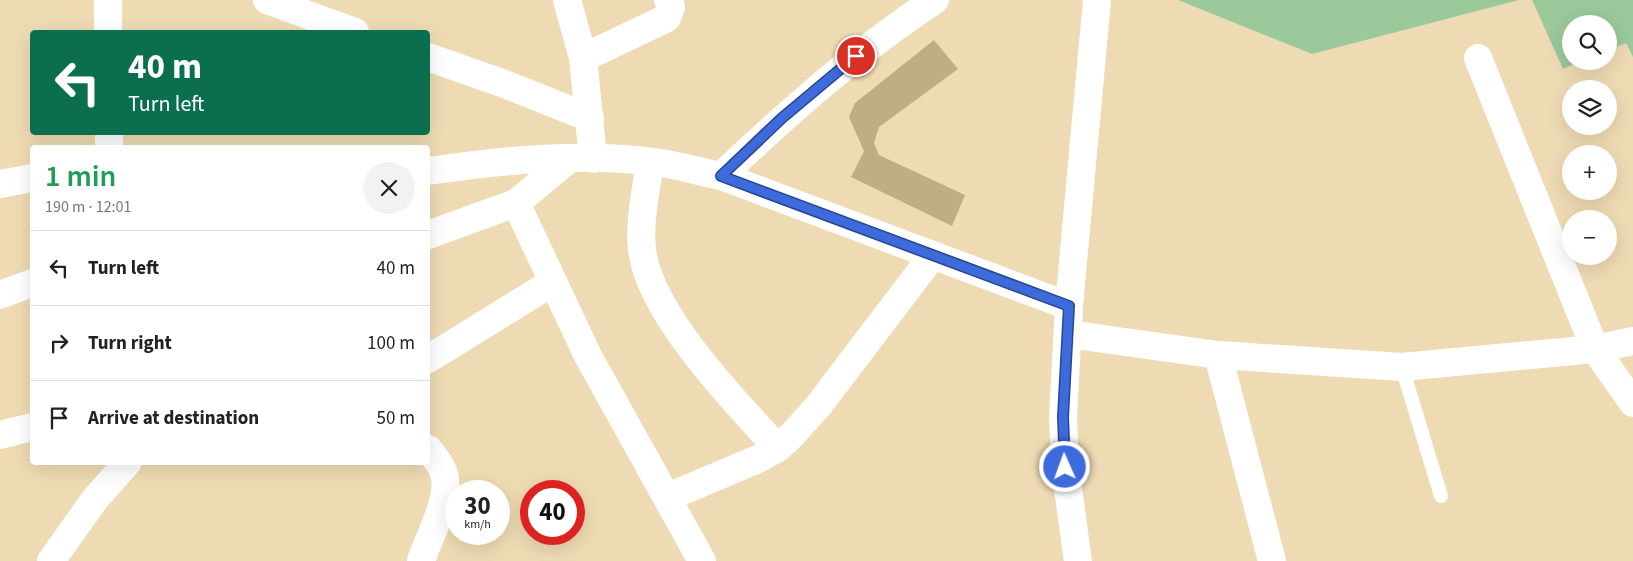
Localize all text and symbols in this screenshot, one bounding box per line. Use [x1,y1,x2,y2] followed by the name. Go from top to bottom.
[1562,15,1617,265] map controls
[1562,15,1617,70] button: search
[835,35,877,77] pin
[128,42,202,92] text: 40 m
[842,42,870,70] icon: arrive
[45,50,110,115] icon: left
[1562,80,1617,135] button: layers
[128,88,204,120] text: Turn left
[1562,145,1617,200] button: +
[45,155,116,198] text: 1 min
[363,162,415,214] button: close
[45,196,132,218] text: 190 m · 12:01
[1562,210,1617,265] button: −
[45,254,73,282] icon: left
[88,255,159,282] text: Turn left
[377,255,415,282] text: 40 m
[45,329,73,357] icon: right
[88,330,172,357] text: Turn right
[367,330,415,357] text: 100 m
[45,404,73,432] icon: arrive
[88,405,259,432] text: Arrive at destination
[377,405,415,432] text: 50 m
[1038,440,1090,492] position arrow
[520,480,585,545] speed limit sign: 40
[464,488,491,524] text: 30
[464,516,491,533] text: km/h

